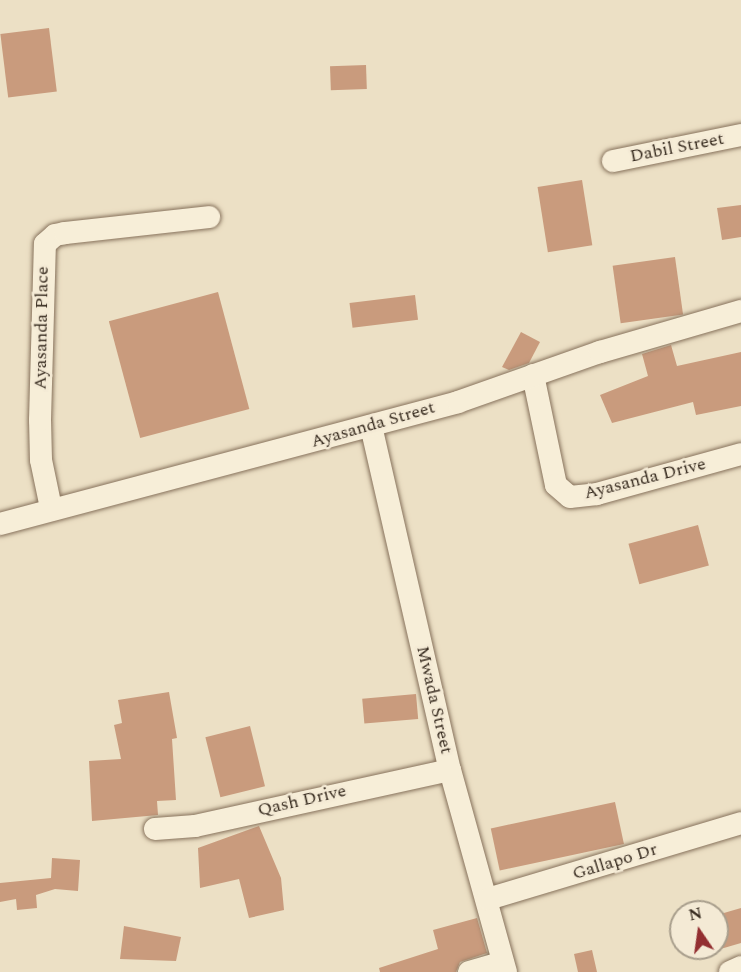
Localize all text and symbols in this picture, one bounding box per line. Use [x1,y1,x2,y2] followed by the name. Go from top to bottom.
[628,128,726,168] street label: Dabil Street
[30,266,54,390] street label: Ayasanda Place
[309,397,437,453] street label: Ayasanda Street
[582,453,708,505] street label: Ayasanda Drive
[411,644,457,756] street label: Mwada Street
[256,780,348,822] street label: Qash Drive
[570,839,660,885] street label: Gallapo Dr
[669,900,729,960] north arrow
[686,901,704,928] text: N

